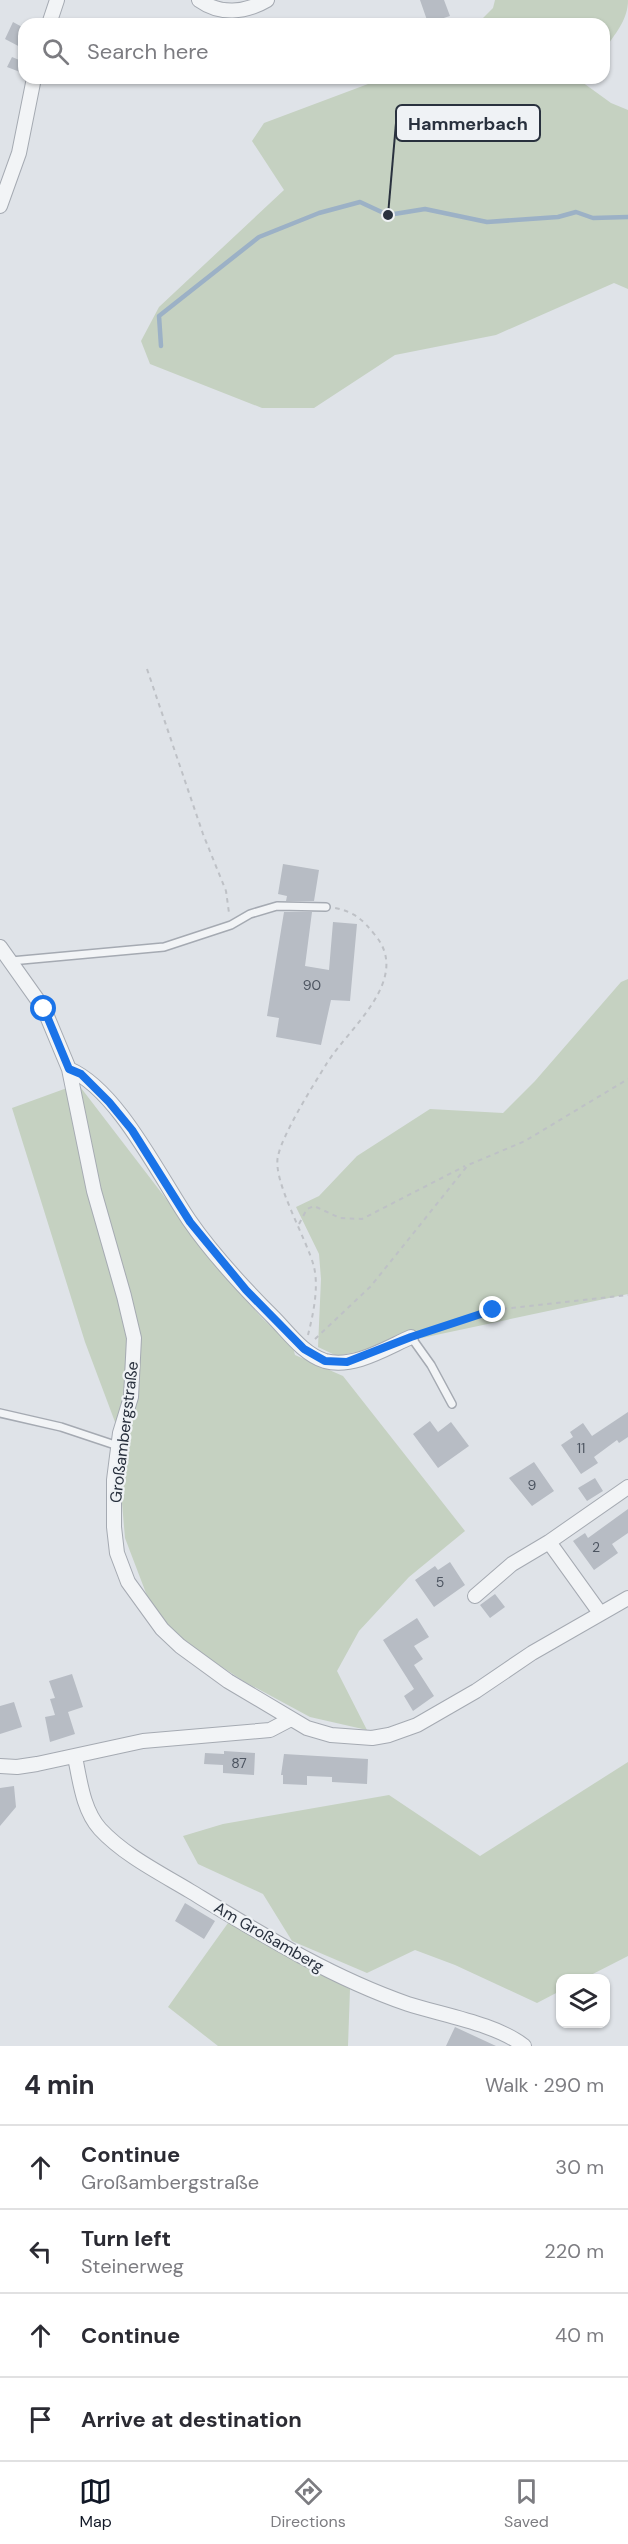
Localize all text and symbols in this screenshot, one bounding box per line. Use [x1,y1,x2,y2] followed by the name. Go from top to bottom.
[18,18,610,84] search box
[39,35,72,68] icon: search
[87,37,208,66] text: Search here
[396,105,540,141] callout: Hammerbach
[408,112,528,136] text: Hammerbach
[303,976,321,994] house number: 90
[30,995,56,1021] route start
[479,1296,505,1322] route end
[105,1360,143,1504] street label: Großambergstraße
[577,1439,585,1457] house number: 11
[528,1476,537,1494] house number: 9
[592,1538,600,1556] house number: 2
[436,1573,444,1591] house number: 5
[231,1754,247,1772] house number: 87
[210,1897,328,1977] street label: Am Großamberg
[556,1974,610,2028] map controls
[556,1974,610,2028] button: layers
[24,2068,95,2102] text: 4 min
[485,2072,604,2098] text: Walk · 290 m
[81,2140,180,2169] text: Continue
[24,2151,57,2184] icon: ahead
[555,2154,604,2180] text: 30 m
[81,2169,259,2195] text: Großambergstraße
[81,2224,171,2253] text: Turn left
[24,2235,57,2268] icon: left
[544,2238,604,2264] text: 220 m
[81,2253,184,2279] text: Steinerweg
[24,2319,57,2352] icon: ahead
[81,2321,180,2350] text: Continue
[555,2322,604,2348] text: 40 m
[24,2403,57,2436] icon: arrive
[81,2405,302,2434] text: Arrive at destination
[79,2475,112,2532] tab: Map
[270,2475,346,2532] tab: Directions
[504,2475,549,2532] tab: Saved

